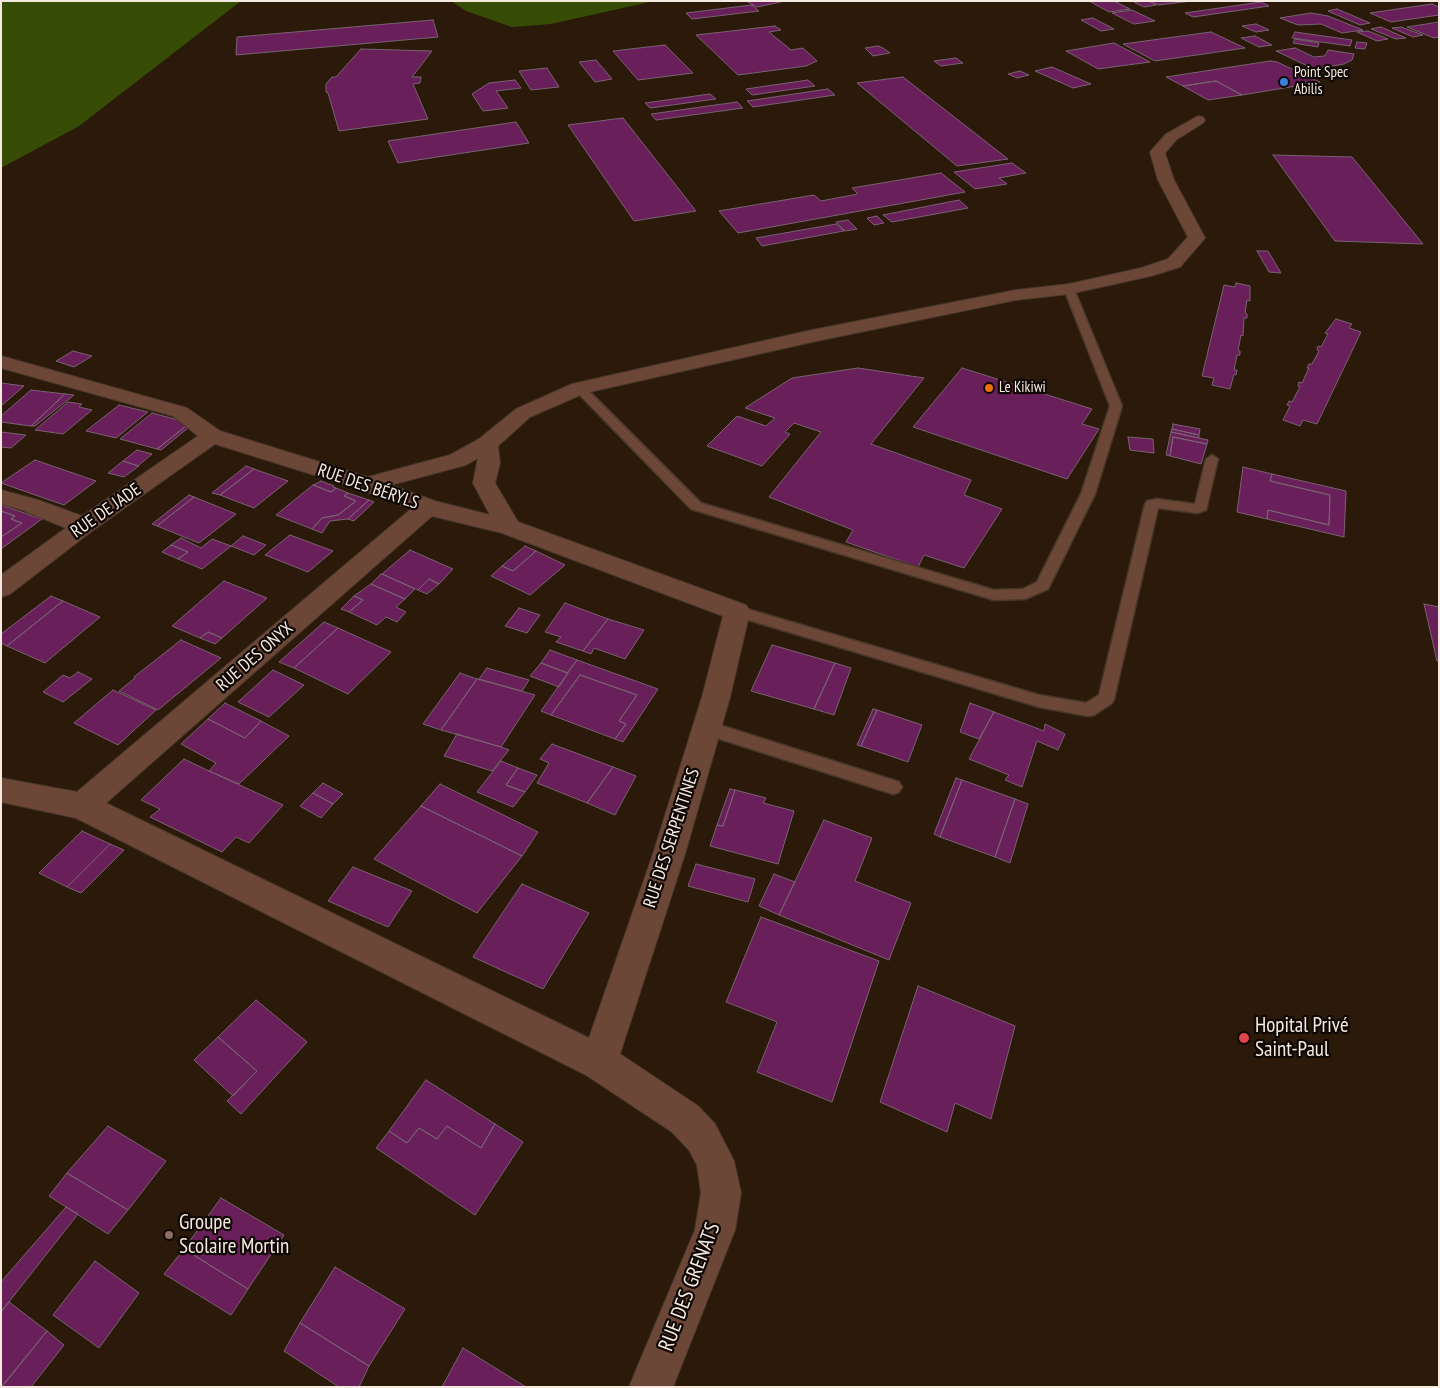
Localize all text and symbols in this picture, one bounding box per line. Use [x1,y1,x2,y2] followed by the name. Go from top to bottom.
[1294,64,1348,99] place label: Point Spec Abilis
[1278,76,1290,88] marker: Point Spec Abilis
[999,379,1046,397] place label: Le Kikiwi
[983,382,995,394] marker: Le Kikiwi
[315,460,421,514] street label: RUE DES BÉRYLS
[67,479,145,543] street label: RUE DE JADE
[212,618,298,696] street label: RUE DES ONYX
[639,766,705,910] street label: RUE DES SERPENTINES
[1255,1013,1349,1063] place label: Hopital Privé Saint-Paul
[1237,1031,1251,1045] marker: Hopital Privé Saint-Paul
[179,1210,289,1260] place label: Groupe Scolaire Mortin
[654,1219,726,1355] street label: RUE DES GRENATS
[163,1229,175,1241] marker: Groupe Scolaire Mortin

